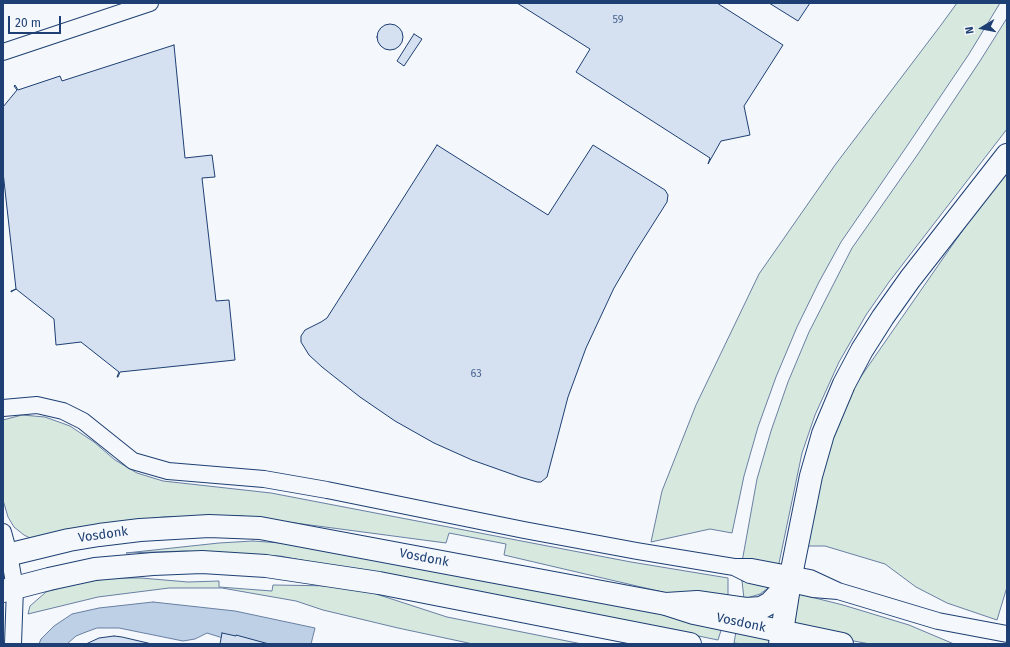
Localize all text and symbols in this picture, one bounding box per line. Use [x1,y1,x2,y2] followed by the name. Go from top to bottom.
[10,8,63,34] scale bar
[962,8,1002,48] north arrow
[612,13,624,27] house number: 59
[15,16,41,30] text: 20 m
[963,25,977,35] text: N
[470,367,482,381] house number: 63
[77,524,129,546] street label: Vosdonk
[398,546,450,570] street label: Vosdonk
[715,610,767,636] street label: Vosdonk

